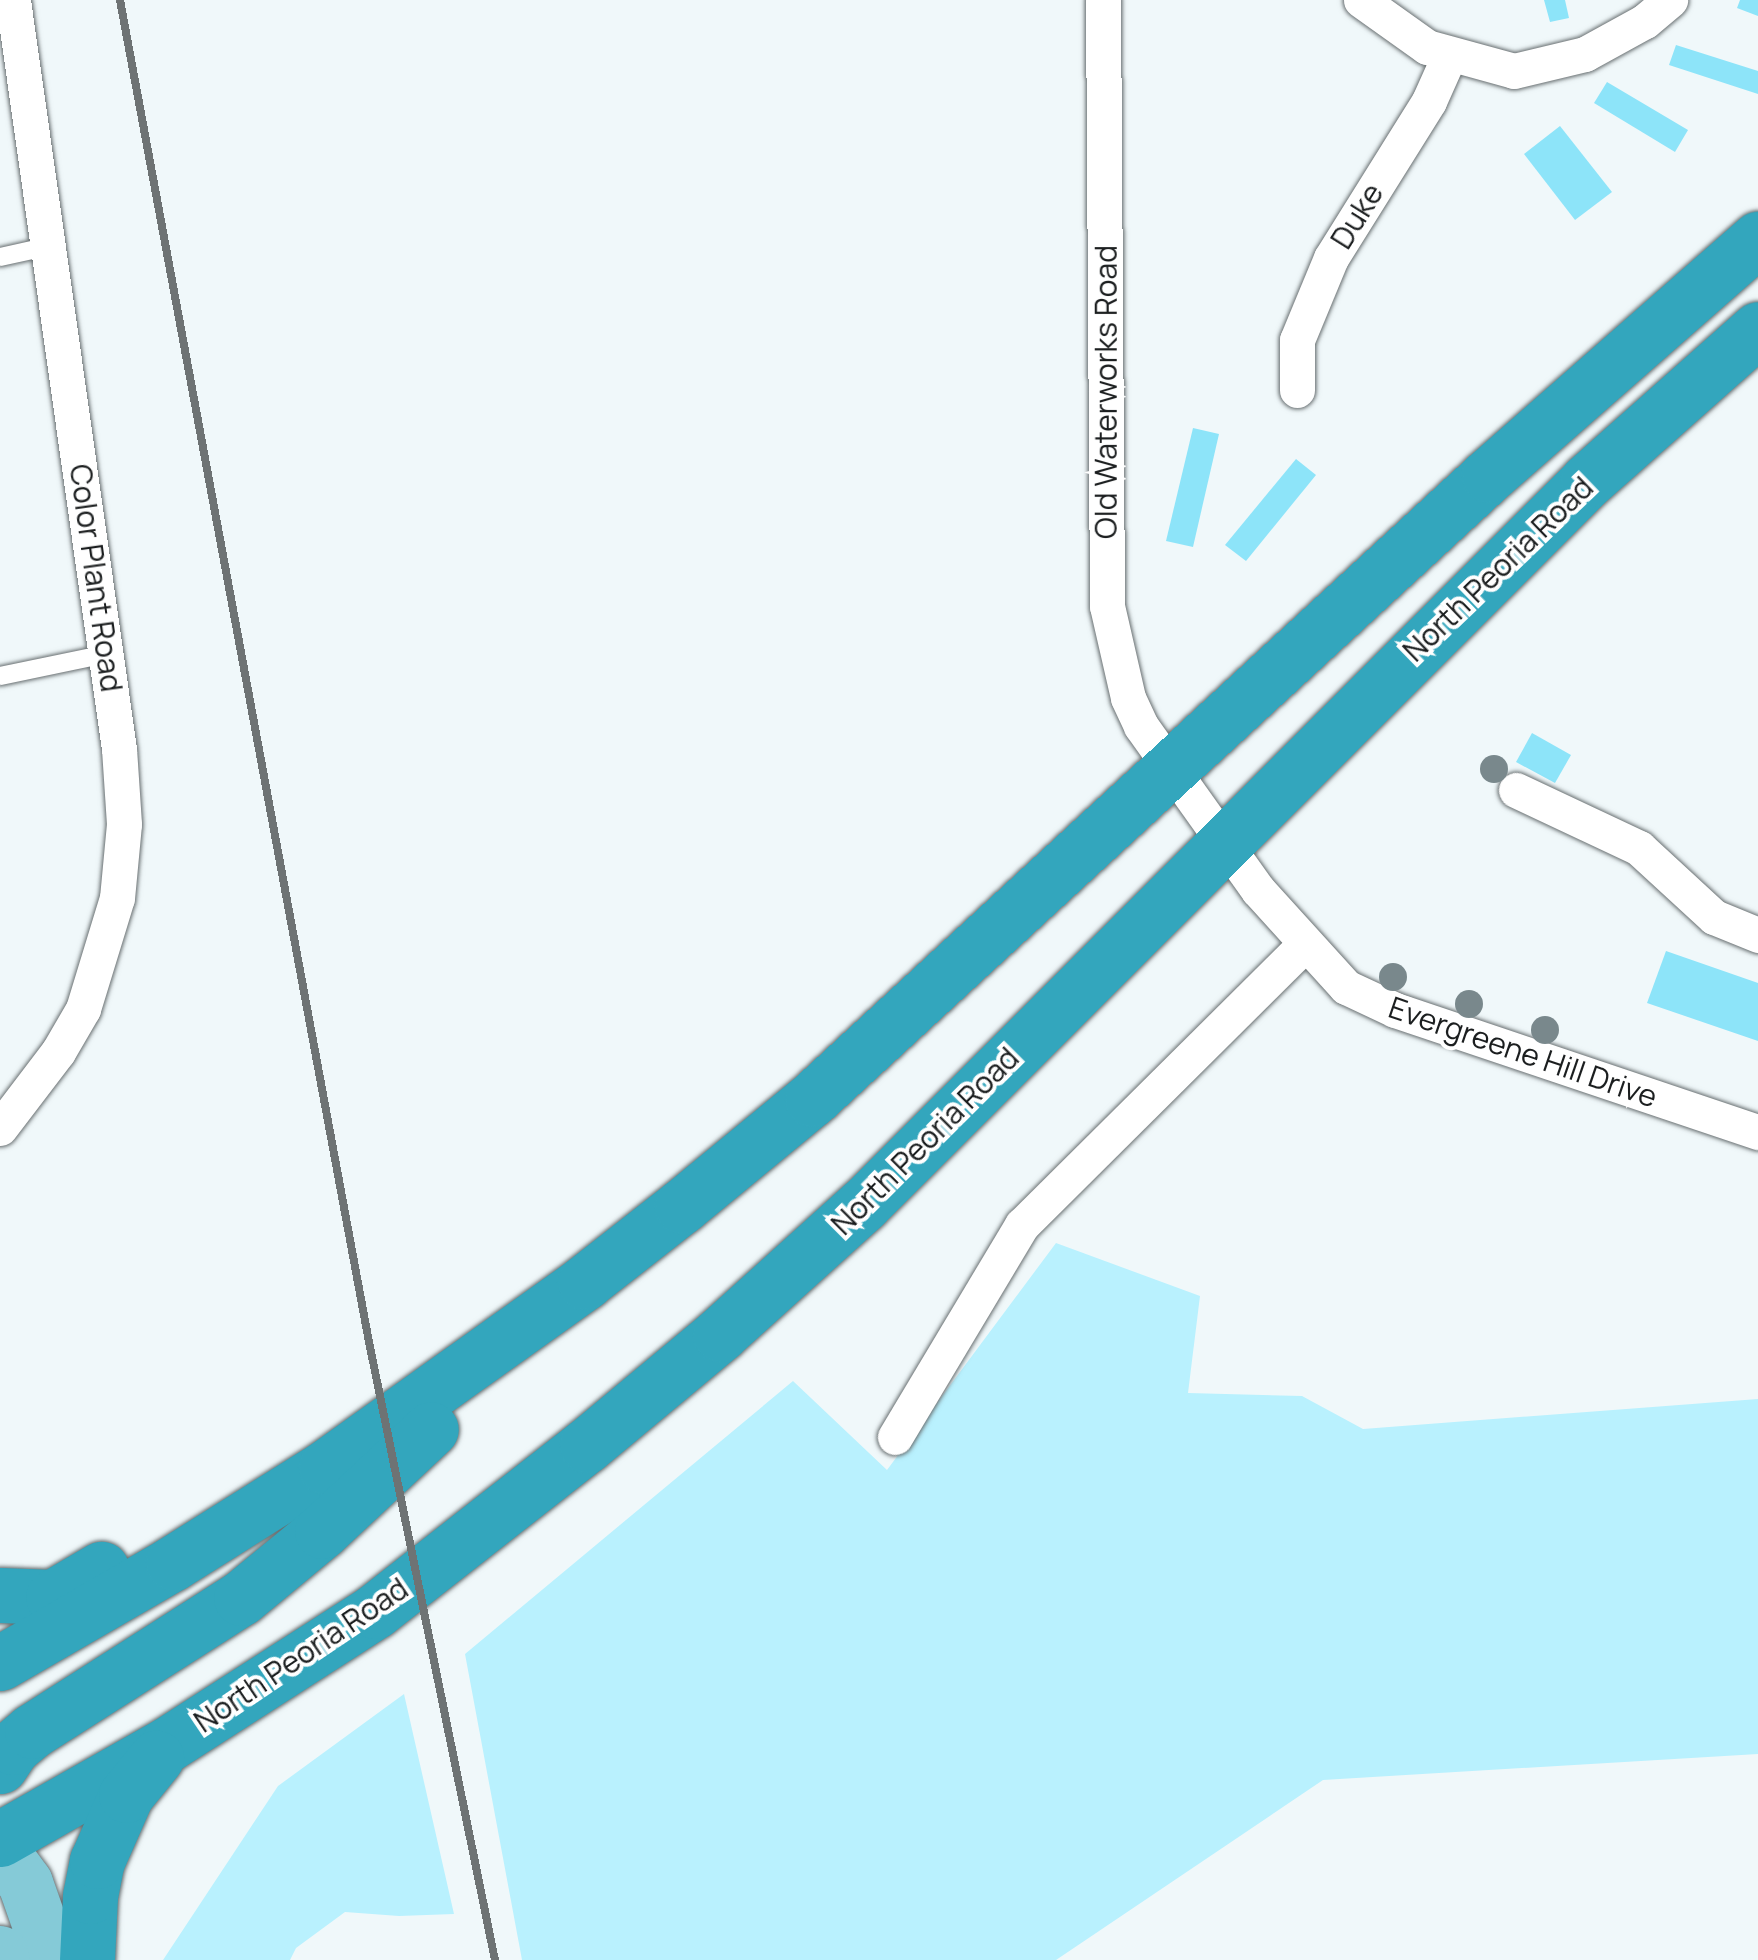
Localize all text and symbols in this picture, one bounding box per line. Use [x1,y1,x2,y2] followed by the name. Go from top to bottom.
[1323,177,1391,255] street label: Duke
[1088,245,1124,539] street label: Old Waterworks Road
[62,462,130,694] street label: Color Plant Road
[1396,469,1600,669] street label: North Peoria Road
[1384,989,1662,1115] street label: Evergreene Hill Drive
[824,1040,1026,1242] street label: North Peoria Road
[187,1570,415,1740] street label: North Peoria Road

